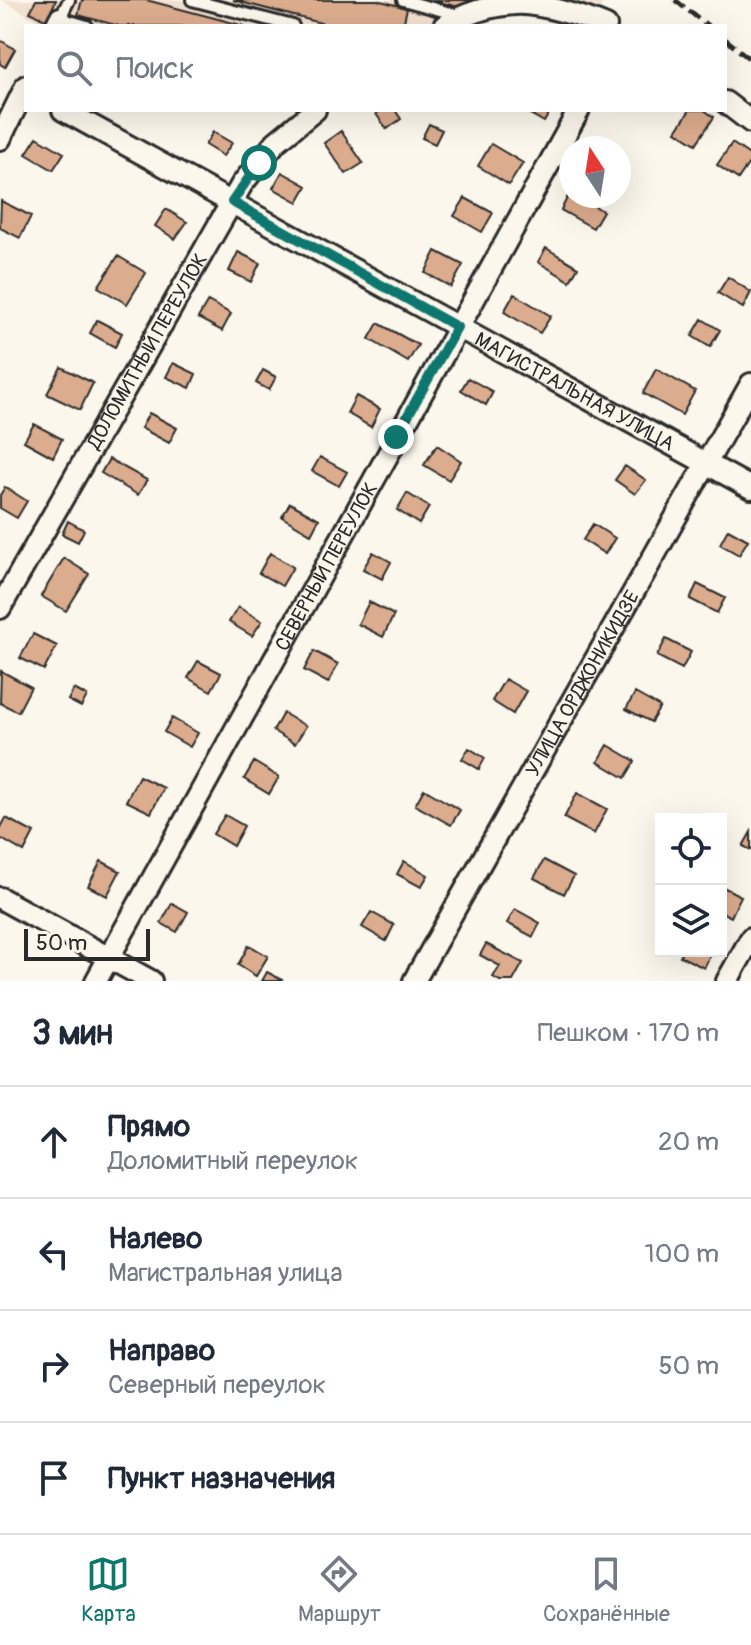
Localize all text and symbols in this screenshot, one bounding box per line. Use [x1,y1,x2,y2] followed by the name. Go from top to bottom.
[24,24,727,112] search box
[52,46,96,90] icon: search
[116,50,194,87] text: Поиск
[559,136,631,208] north arrow
[241,145,277,181] route start
[81,249,212,454] street label: ДОЛОМИТНЫЙ ПЕРЕУЛОК
[471,326,679,456] street label: МАГИСТРАЛЬНАЯ УЛИЦА
[378,419,414,455] route end
[269,478,383,655] street label: СЕВЕРНЫЙ ПЕРЕУЛОК
[520,586,644,781] street label: УЛИЦА ОРДЖОНИКИДЗЕ
[655,813,727,957] map controls
[655,813,727,885] button: locate
[655,885,727,957] button: layers
[24,925,150,961] scale bar
[36,929,87,957] text: 50 m
[32,1012,113,1055] text: 3 мин
[538,1017,719,1049] text: Пешком · 170 m
[108,1108,190,1145] text: Прямо
[32,1120,76,1164] icon: ahead
[658,1126,719,1158] text: 20 m
[108,1145,358,1177] text: Доломитный переулок
[108,1220,202,1257] text: Налево
[32,1232,76,1276] icon: left
[645,1238,719,1270] text: 100 m
[108,1257,343,1289] text: Магистральная улица
[108,1332,215,1369] text: Направо
[32,1344,76,1388] icon: right
[658,1350,719,1382] text: 50 m
[108,1369,326,1401] text: Северный переулок
[32,1456,76,1500] icon: arrive
[108,1460,335,1497] text: Пункт назначения
[81,1552,136,1628] tab: Карта
[298,1552,381,1628] tab: Маршрут
[543,1552,670,1628] tab: Сохранённые

